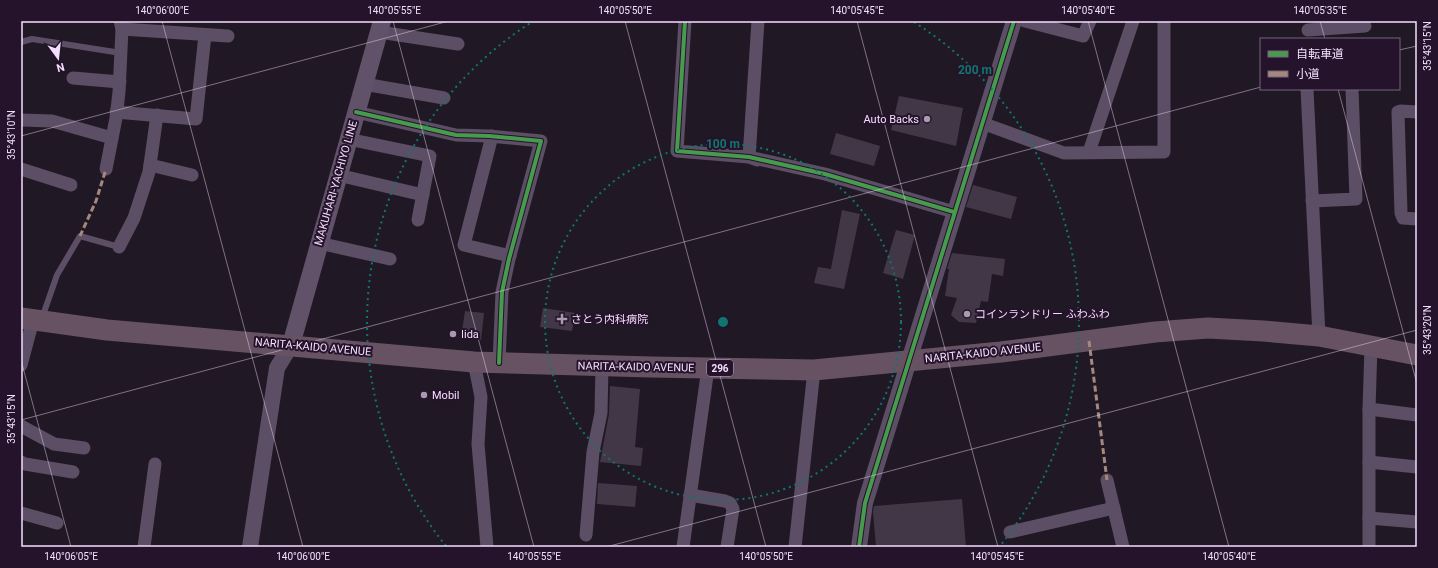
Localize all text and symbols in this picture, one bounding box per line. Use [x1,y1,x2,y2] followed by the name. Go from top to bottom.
[135,5,189,16] text: 140°06'00"E
[367,5,421,16] text: 140°05'55"E
[598,5,652,16] text: 140°05'50"E
[830,5,884,16] text: 140°05'45"E
[1061,5,1115,16] text: 140°05'40"E
[1293,5,1347,16] text: 140°05'35"E
[1422,21,1433,71] text: 35°43'15"N
[38,38,78,78] north arrow
[1260,38,1400,90] legend
[1296,47,1344,61] text: 自転車道
[55,60,66,75] text: N
[958,63,992,77] text: 200 m
[1296,67,1320,81] text: 小道
[6,110,17,160] text: 35°43'10"N
[863,113,919,126] place label: Auto Backs
[922,114,932,124] marker: Auto Backs
[312,119,360,247] street label: MAKUHARI-YACHIYO LINE
[706,137,740,151] text: 100 m
[1422,305,1433,355] text: 35°43'20"N
[975,308,1110,321] place label: コインランドリー ふわふわ
[962,309,972,319] marker: コインランドリー ふわふわ
[556,313,568,325] marker: さとう内科病院
[571,313,648,326] place label: さとう内科病院
[716,315,730,329] centre of rings
[461,328,479,341] place label: Iida
[448,329,458,339] marker: Iida
[254,335,372,359] street label: NARITA-KAIDO AVENUE
[924,340,1042,366] street label: NARITA-KAIDO AVENUE
[577,359,695,375] street label: NARITA-KAIDO AVENUE
[707,360,733,376] road number: 296
[432,389,459,402] place label: Mobil
[419,390,429,400] marker: Mobil
[6,394,17,444] text: 35°43'15"N
[44,551,98,562] text: 140°06'05"E
[276,551,330,562] text: 140°06'00"E
[507,551,561,562] text: 140°05'55"E
[739,551,793,562] text: 140°05'50"E
[970,551,1024,562] text: 140°05'45"E
[1202,551,1256,562] text: 140°05'40"E

